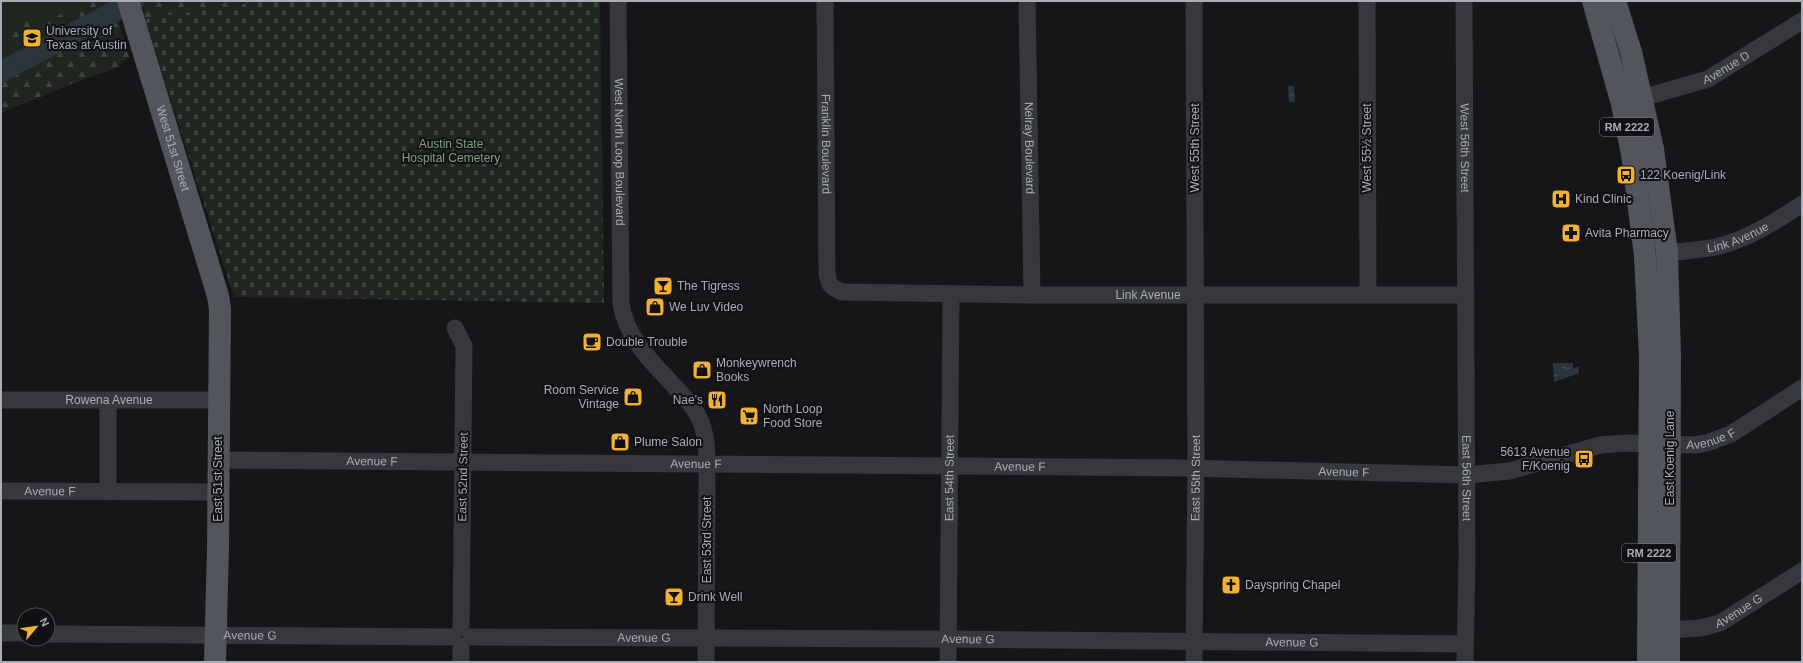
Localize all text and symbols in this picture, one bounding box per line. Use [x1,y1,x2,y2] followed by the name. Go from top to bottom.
[46,24,127,52] place label: University of Texas at Austin
[21,27,43,49] school or university icon: University of Texas at Austin
[1701,48,1752,87] street label: Avenue D
[612,78,627,226] street label: West North Loop Boulevard
[819,94,833,194] street label: Franklin Boulevard
[1022,102,1037,194] street label: Nelray Boulevard
[1188,103,1202,193] street label: West 55th Street
[1360,103,1374,193] street label: West 55½ Street
[1458,103,1472,193] street label: West 56th Street
[153,104,193,193] street label: West 51st Street
[1600,118,1654,136] road number: RM 2222
[402,137,500,165] park label: Austin State Hospital Cemetery
[1615,164,1637,186] bus stop icon: 122 Koenig/Link
[1640,168,1727,182] place label: 122 Koenig/Link
[1550,188,1572,210] hospital icon: Kind Clinic
[1575,192,1632,206] place label: Kind Clinic
[1706,219,1771,255] street label: Link Avenue
[1560,222,1582,244] pharmacy icon: Avita Pharmacy
[1585,226,1669,240] place label: Avita Pharmacy
[652,275,674,297] bar icon: The Tigress
[677,279,740,293] place label: The Tigress
[1115,288,1181,302] street label: Link Avenue
[644,296,666,318] shop icon: We Luv Video
[669,300,744,314] place label: We Luv Video
[581,331,603,353] cafe icon: Double Trouble
[606,335,688,349] place label: Double Trouble
[716,356,797,384] place label: Monkeywrench Books
[691,359,713,381] shop icon: Monkeywrench Books
[544,383,619,411] place label: Room Service Vintage
[622,386,644,408] shop icon: Room Service Vintage
[706,389,728,411] restaurant icon: Nae's
[65,393,153,407] street label: Rowena Avenue
[673,393,703,407] place label: Nae's
[763,402,823,430] place label: North Loop Food Store
[738,405,760,427] supermarket icon: North Loop Food Store
[1663,410,1677,505] street label: East Koenig Lane
[1686,426,1739,452] street label: Avenue F
[609,431,631,453] shop icon: Plume Salon
[455,432,471,522] street label: East 52nd Street
[942,434,957,521] street label: East 54th Street
[1188,434,1203,521] street label: East 55th Street
[634,435,702,449] place label: Plume Salon
[1459,435,1474,522] street label: East 56th Street
[211,436,225,522] street label: East 51st Street
[1500,445,1570,473] place label: 5613 Avenue F/Koenig
[1573,448,1595,470] bus stop icon: 5613 Avenue F/Koenig
[346,454,398,468] street label: Avenue F
[670,457,722,471] street label: Avenue F
[994,459,1046,474] street label: Avenue F
[1318,464,1370,480] street label: Avenue F
[24,484,76,498] street label: Avenue F
[700,496,714,583] street label: East 53rd Street
[1622,544,1676,562] road number: RM 2222
[1220,574,1242,596] church icon: Dayspring Chapel
[1245,578,1340,592] place label: Dayspring Chapel
[663,586,685,608] bar icon: Drink Well
[688,590,742,604] place label: Drink Well
[1714,591,1765,631] street label: Avenue G
[16,607,56,647] north arrow
[38,616,52,629] text: N
[223,628,277,643] street label: Avenue G
[617,631,671,645] street label: Avenue G
[941,632,995,646] street label: Avenue G
[1265,635,1319,650] street label: Avenue G

